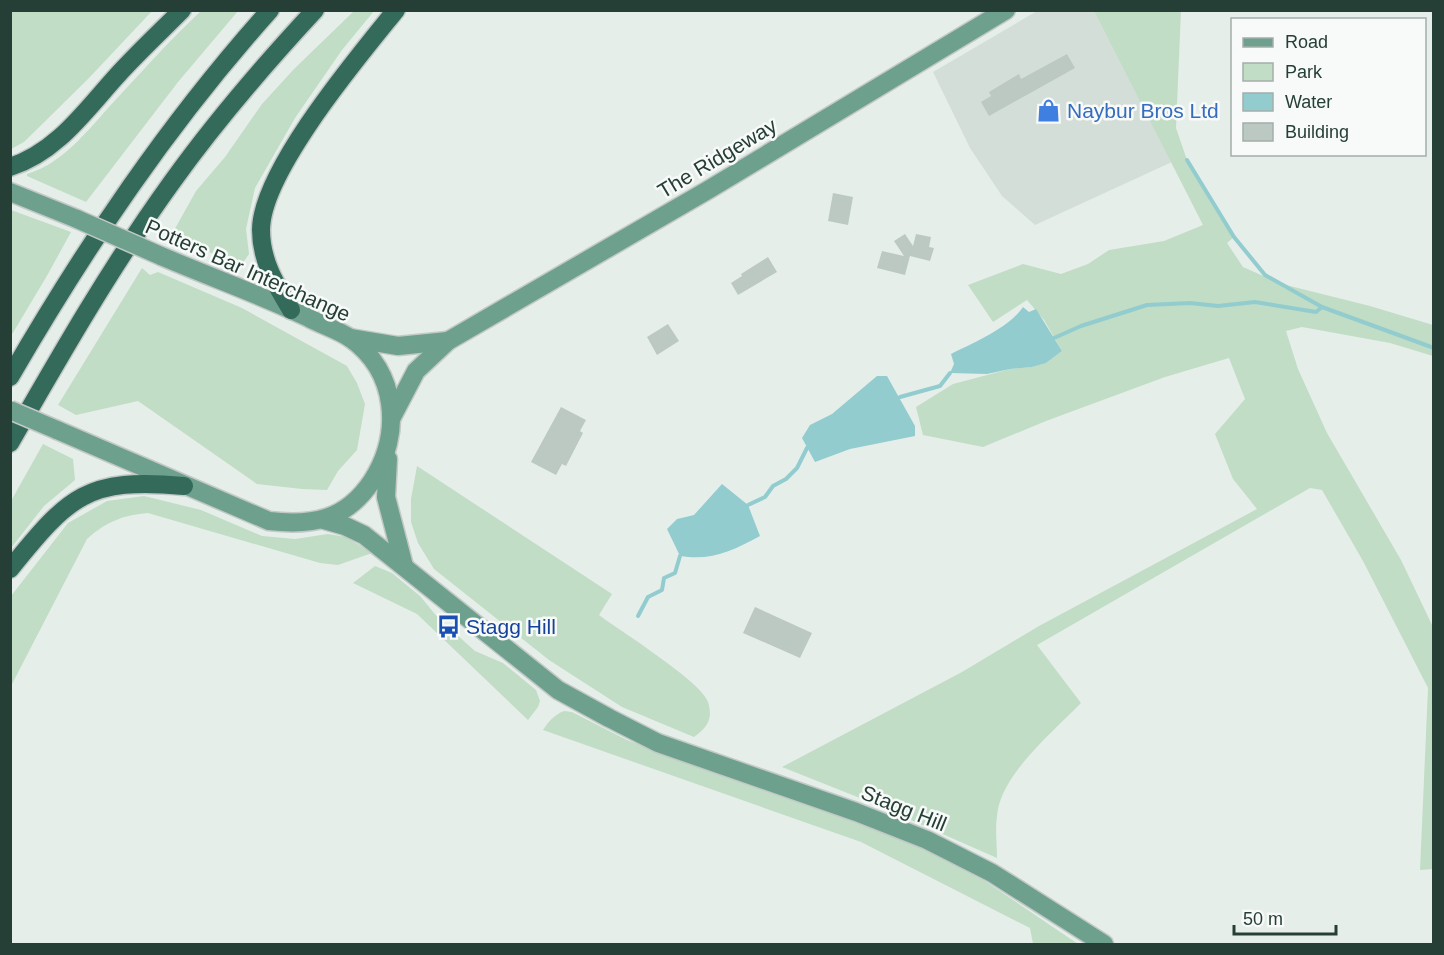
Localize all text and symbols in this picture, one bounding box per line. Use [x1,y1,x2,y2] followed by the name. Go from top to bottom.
[1231,18,1426,156] legend
[1285,32,1328,52] text: Road
[1285,62,1323,82] text: Park
[1285,92,1332,112] text: Water
[1036,97,1062,123] shop icon: Naybur Bros Ltd
[1067,99,1219,122] place label: Naybur Bros Ltd
[654,113,781,202] street label: The Ridgeway
[1285,122,1349,142] text: Building
[142,214,354,326] street label: Potters Bar Interchange
[435,613,461,639] bus stop icon: Stagg Hill
[466,615,556,638] place label: Stagg Hill
[858,781,950,835] street label: Stagg Hill
[1234,898,1336,936] scale bar
[1243,909,1283,929] text: 50 m

